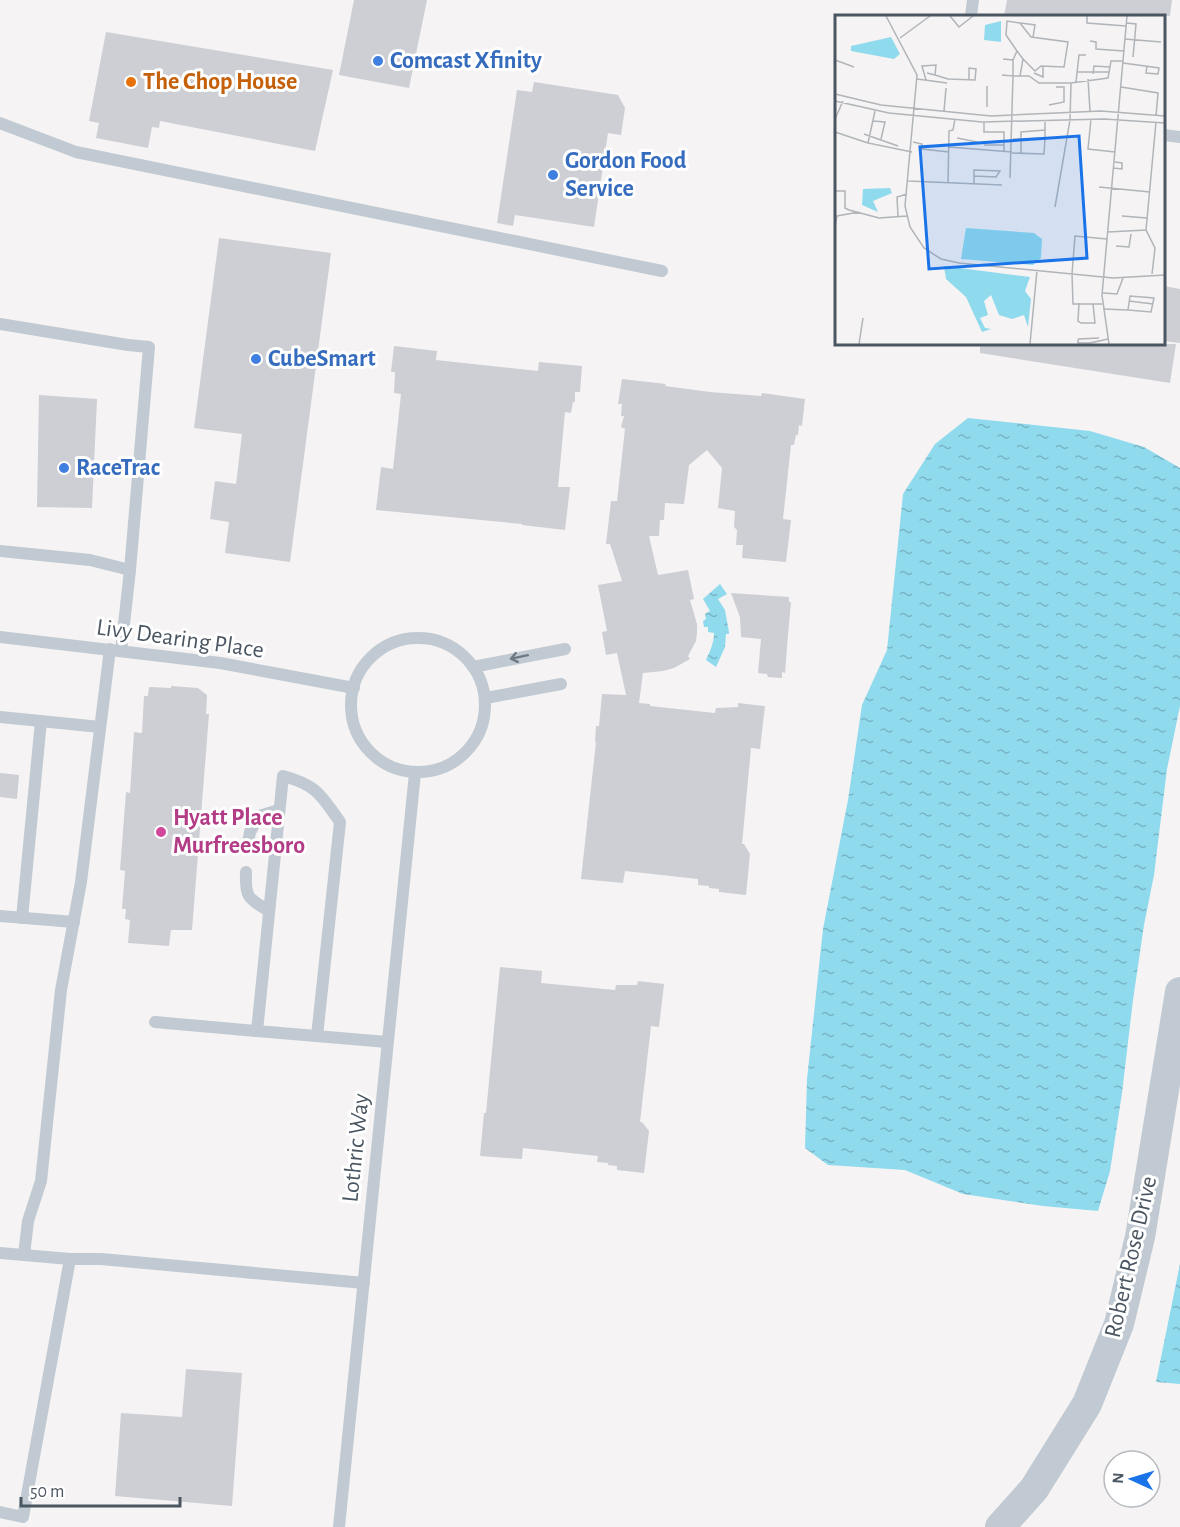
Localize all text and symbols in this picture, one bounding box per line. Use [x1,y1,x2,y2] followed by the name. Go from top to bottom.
[835,15,1165,345] inset map
[390,49,542,73] place label: Comcast Xfinity
[371,54,385,68] marker: Comcast Xfinity
[143,70,297,94] place label: The Chop House
[124,75,138,89] marker: The Chop House
[565,149,687,201] place label: Gordon Food Service
[546,168,560,182] marker: Gordon Food Service
[268,347,376,371] place label: CubeSmart
[249,352,263,366] marker: CubeSmart
[76,456,160,480] place label: RaceTrac
[57,461,71,475] marker: RaceTrac
[95,615,265,663] street label: Livy Dearing Place
[509,652,528,664] one-way arrow
[173,806,305,858] place label: Hyatt Place Murfreesboro
[154,825,168,839] marker: Hyatt Place Murfreesboro
[338,1092,374,1204] street label: Lothric Way
[1101,1174,1161,1340] street label: Robert Rose Drive
[1102,1449,1162,1509] north arrow
[21,1470,180,1508] scale bar
[1110,1472,1126,1484] text: N
[30,1483,64,1501] text: 50 m

